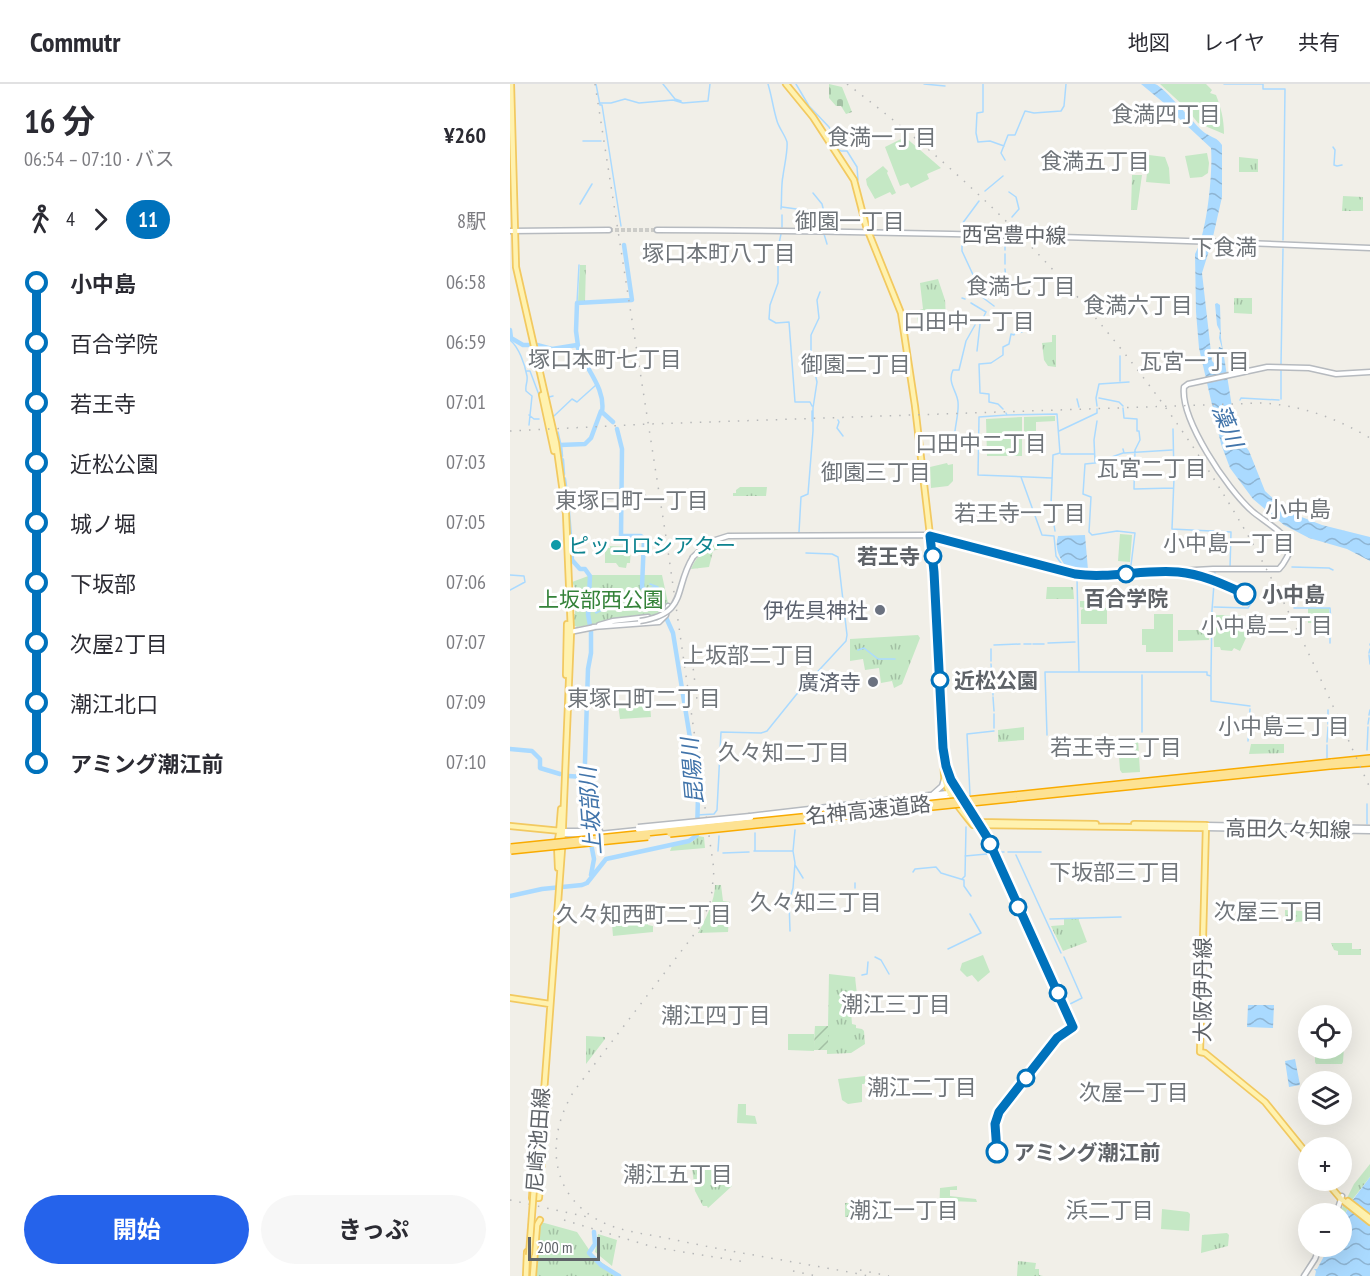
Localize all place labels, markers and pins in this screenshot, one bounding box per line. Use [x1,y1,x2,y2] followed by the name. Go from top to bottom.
[568,532,736,559] place label: ピッコロシアター
[549,538,563,552] marker: ピッコロシアター
[857,543,920,570] place label: 若王寺
[924,547,942,565] marker: 若王寺
[1117,565,1135,583] marker: 百合学院
[1262,581,1325,608] place label: 小中島
[1234,583,1256,605] marker: 小中島
[1084,585,1168,612] place label: 百合学院
[763,597,868,624] place label: 伊佐具神社
[873,603,887,617] marker: 伊佐具神社
[954,667,1038,694] place label: 近松公園
[798,669,861,696] place label: 廣済寺
[931,671,949,689] marker: 近松公園
[866,675,880,689] marker: 廣済寺
[981,835,999,853] unlabelled marker
[1009,898,1027,916] unlabelled marker
[1049,984,1067,1002] unlabelled marker
[1017,1069,1035,1087] unlabelled marker
[1014,1139,1161,1166] place label: アミング潮江前
[986,1141,1008,1163] marker: アミング潮江前

